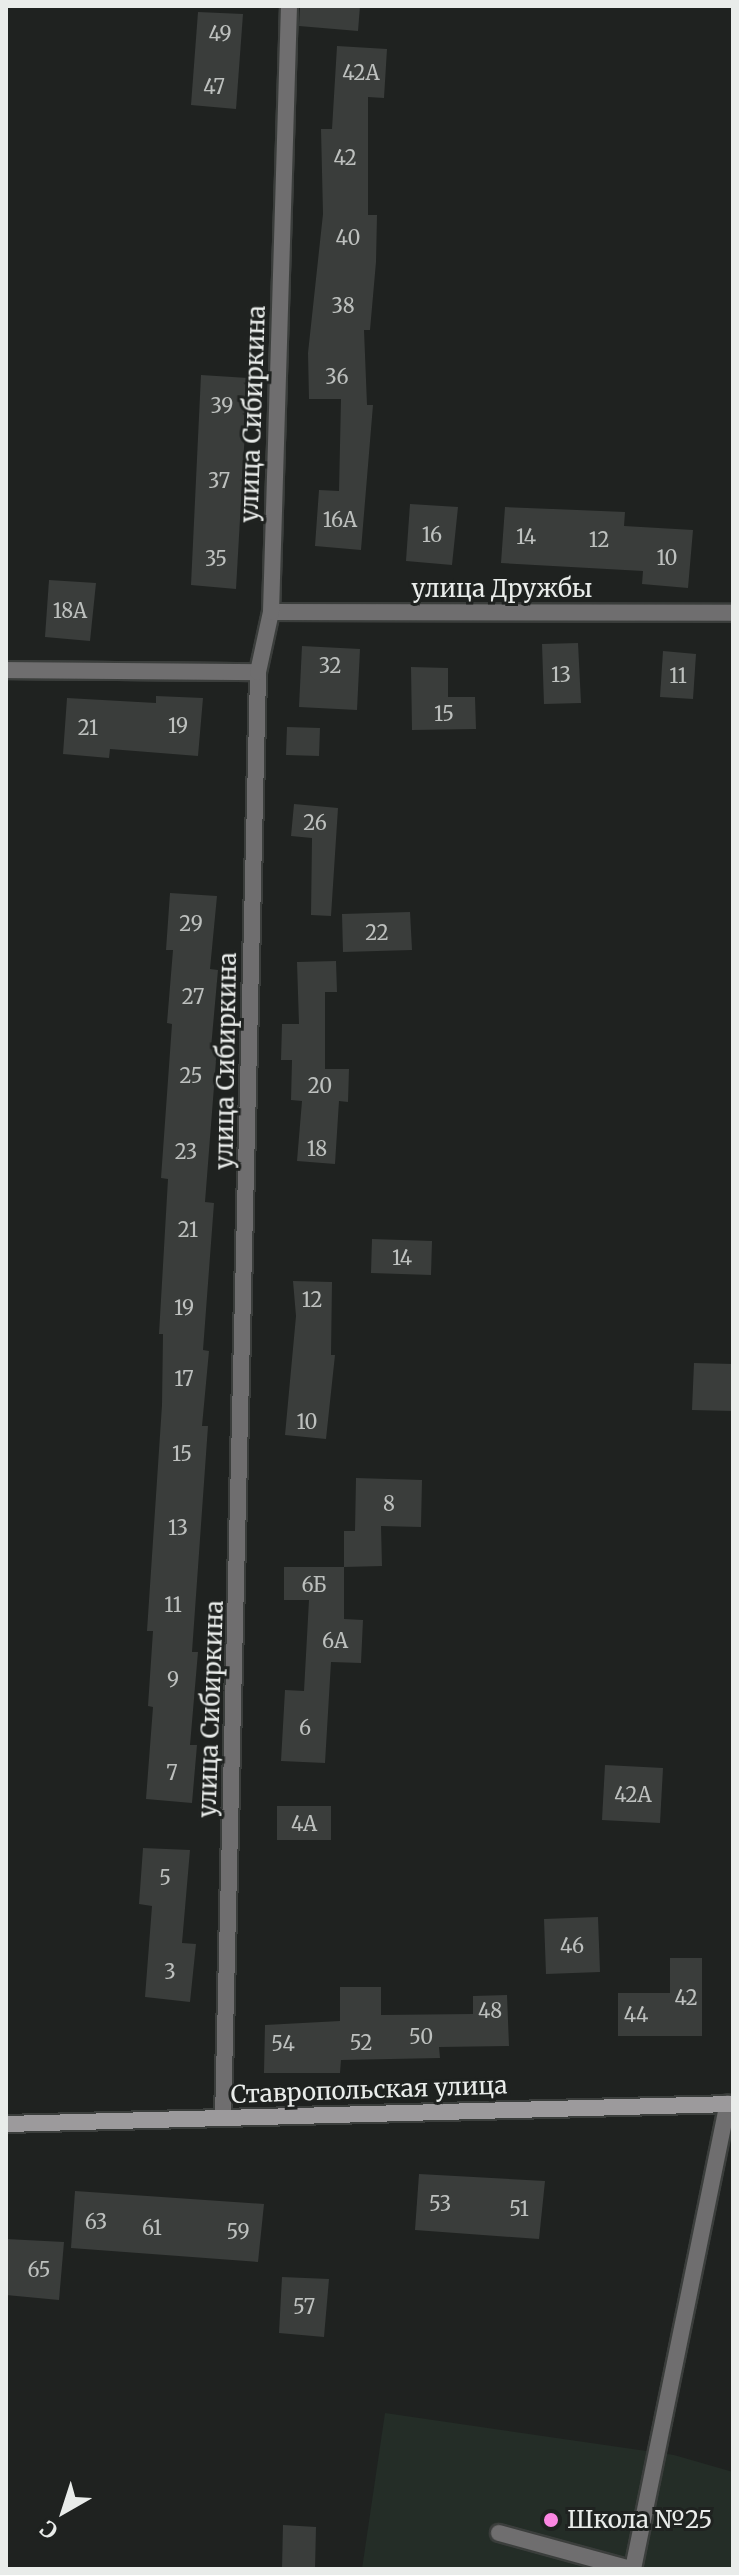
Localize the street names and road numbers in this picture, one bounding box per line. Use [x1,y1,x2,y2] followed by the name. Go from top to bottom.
[235,305,271,523] street label: улица Сибиркина
[412,575,592,603] street label: улица Дружбы
[210,952,242,1170] street label: улица Сибиркина
[193,1600,229,1818] street label: улица Сибиркина
[230,2071,508,2109] street label: Ставропольская улица

